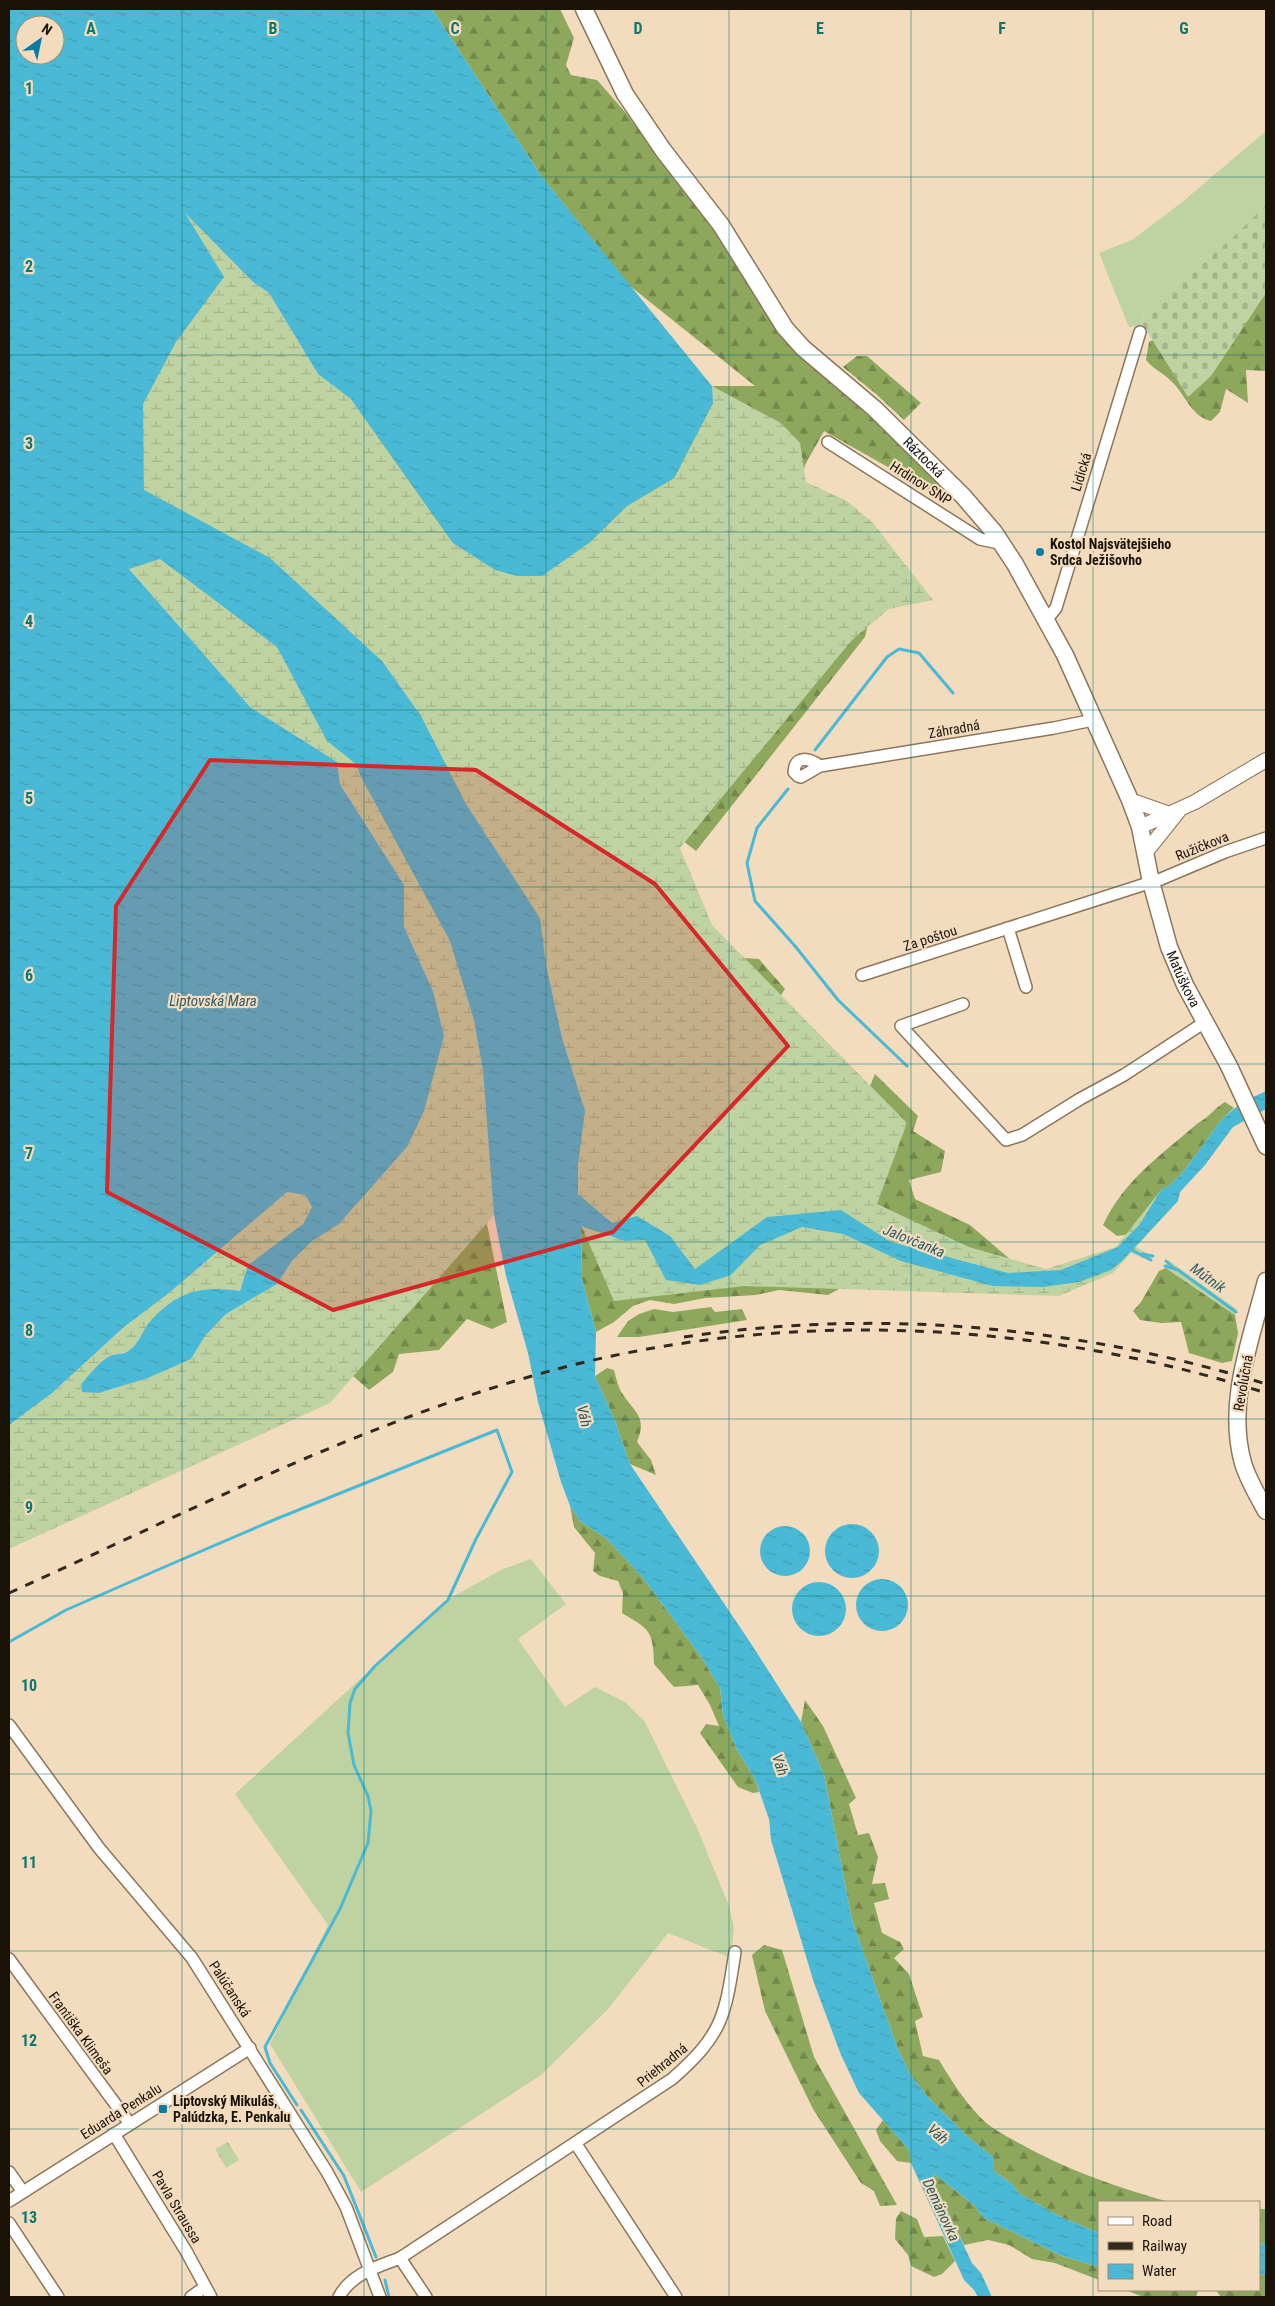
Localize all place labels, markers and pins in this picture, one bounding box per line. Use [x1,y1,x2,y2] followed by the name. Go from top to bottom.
[1050,536,1171,568] place label: Kostol Najsvätejšieho Srdca Ježišovho
[1034,546,1046,558] marker: Kostol Najsvätejšieho Srdca Ježišovho
[173,2093,291,2125] place label: Liptovský Mikuláš, Palúdzka, E. Penkalu
[157,2103,169,2115] marker: Liptovský Mikuláš, Palúdzka, E. Penkalu

